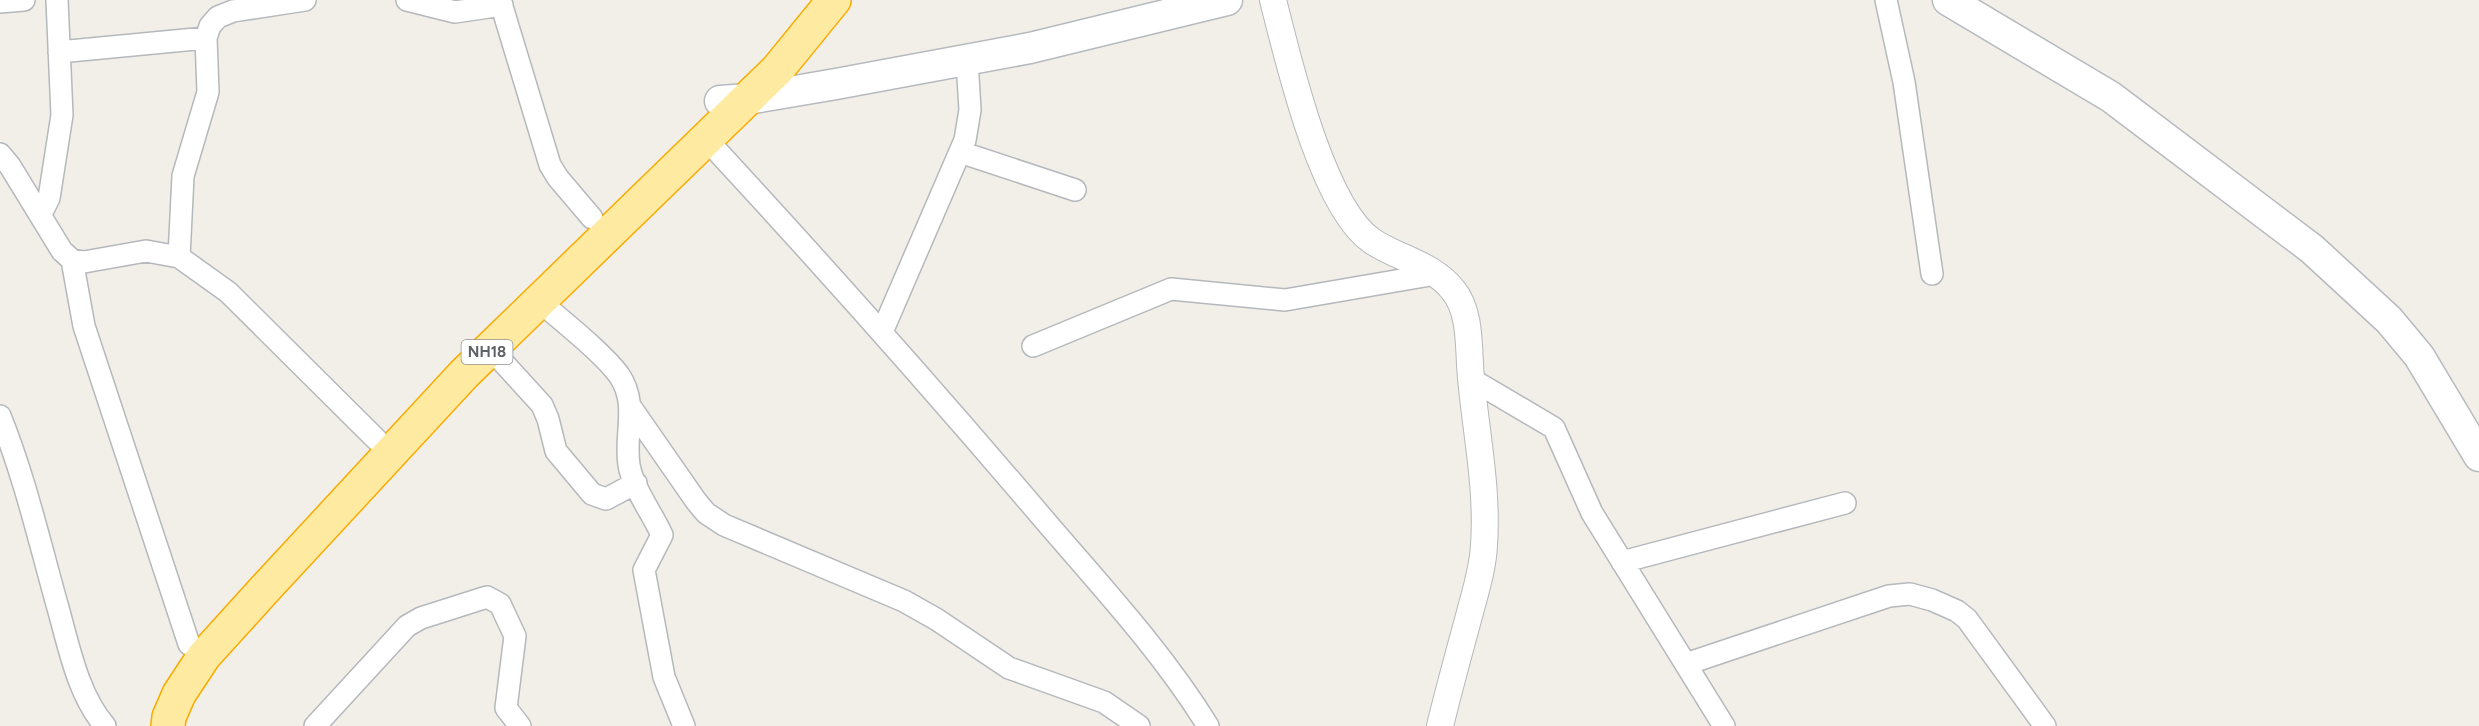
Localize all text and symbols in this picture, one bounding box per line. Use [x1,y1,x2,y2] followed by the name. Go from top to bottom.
[462,340,512,364] road number: NH18

